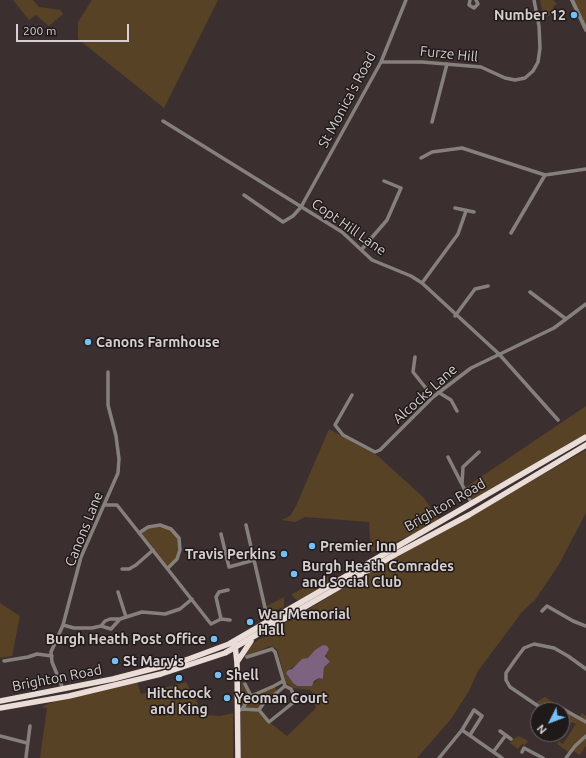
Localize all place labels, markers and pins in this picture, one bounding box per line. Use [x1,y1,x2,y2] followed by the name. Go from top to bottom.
[494,7,566,23] place label: Number 12
[569,10,579,20] marker: Number 12
[96,334,220,350] place label: Canons Farmhouse
[83,337,93,347] marker: Canons Farmhouse
[320,538,396,554] place label: Premier Inn
[307,541,317,551] marker: Premier Inn
[185,546,276,562] place label: Travis Perkins
[279,549,289,559] marker: Travis Perkins
[302,558,454,590] place label: Burgh Heath Comrades and Social Club
[289,569,299,579] marker: Burgh Heath Comrades and Social Club
[258,606,350,638] place label: War Memorial Hall
[245,617,255,627] marker: War Memorial Hall
[46,631,206,647] place label: Burgh Heath Post Office
[209,634,219,644] marker: Burgh Heath Post Office
[123,653,184,669] place label: St Mary's
[110,656,120,666] marker: St Mary's
[226,667,259,683] place label: Shell
[213,670,223,680] marker: Shell
[174,673,184,683] marker: Hitchcock and King
[147,685,211,718] place label: Hitchcock and King
[235,690,328,706] place label: Yeoman Court
[222,693,232,703] marker: Yeoman Court

